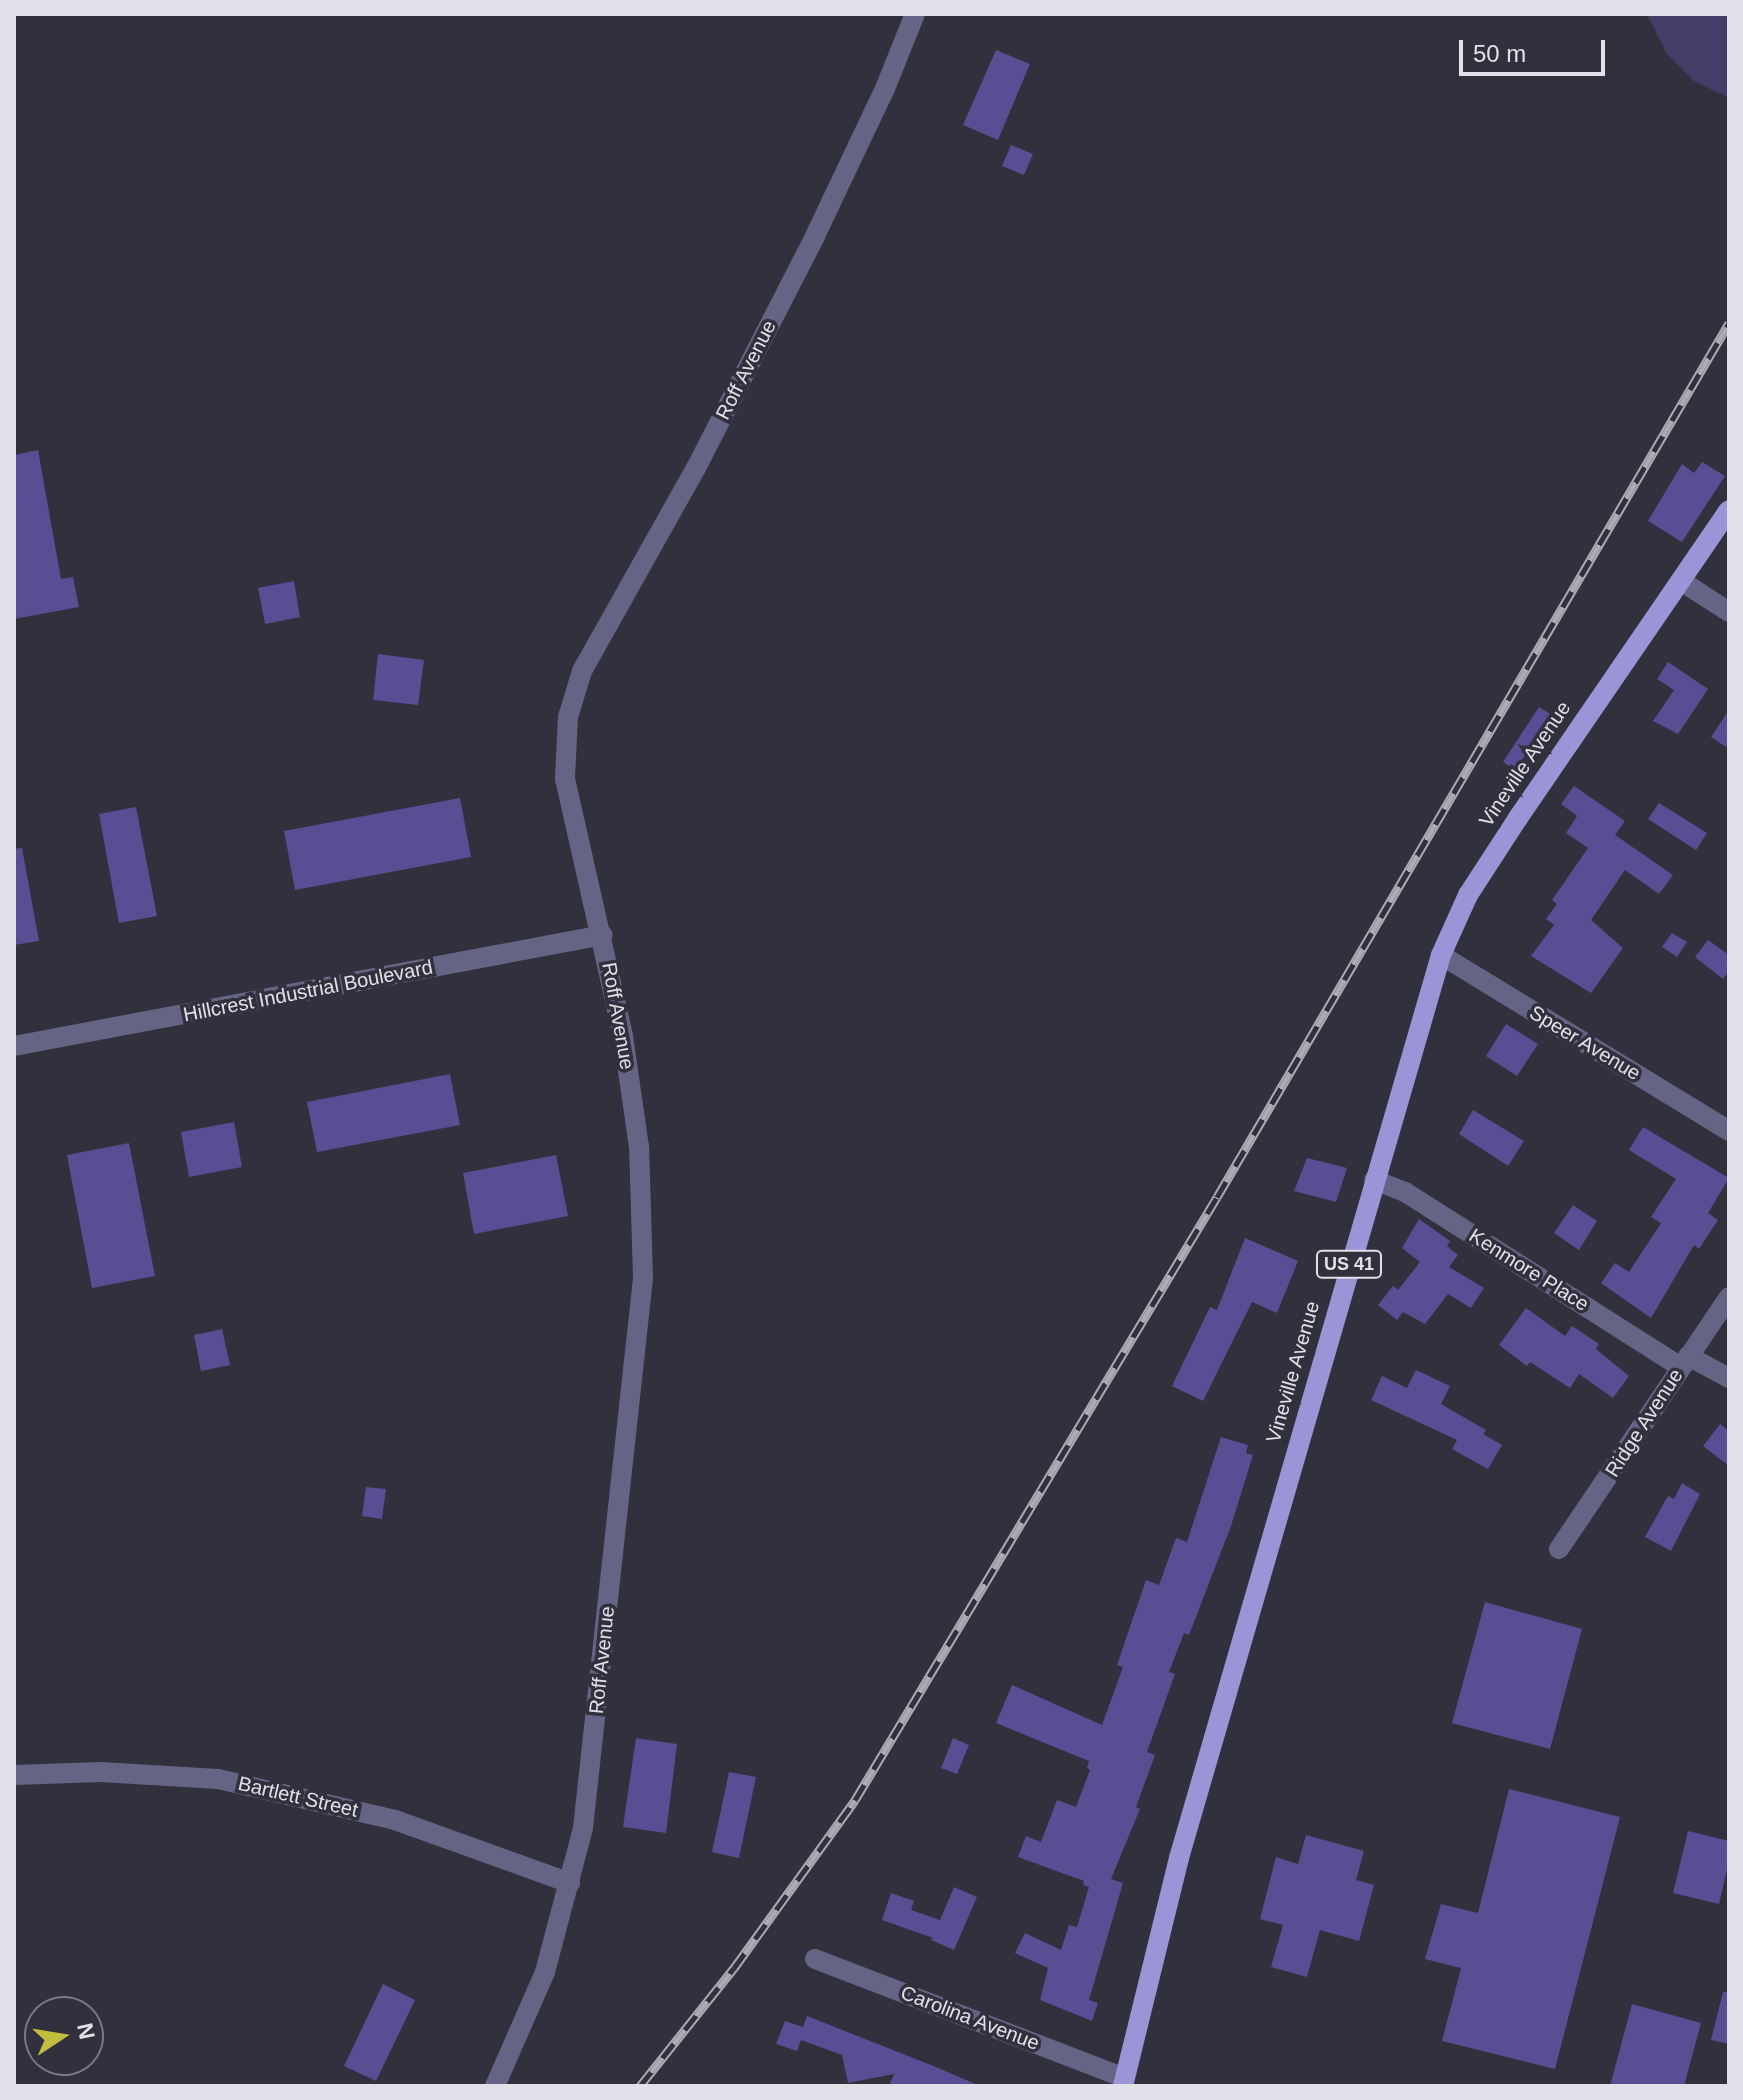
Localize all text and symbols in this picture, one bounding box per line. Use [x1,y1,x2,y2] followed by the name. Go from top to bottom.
[1463,24,1609,74] scale bar
[1473,40,1526,67] text: 50 m
[710,316,782,424] street label: Roff Avenue
[1474,696,1576,832] street label: Vineville Avenue
[181,955,435,1027] street label: Hillcrest Industrial Boulevard
[597,960,639,1072] street label: Roff Avenue
[1525,1000,1645,1086] street label: Speer Avenue
[1465,1224,1593,1316] street label: Kenmore Place
[1315,1250,1383,1278] road number: US 41
[1261,1298,1325,1446] street label: Vineville Avenue
[1600,1364,1688,1482] street label: Ridge Avenue
[584,1604,620,1716] street label: Roff Avenue
[236,1772,360,1822] street label: Bartlett Street
[897,1980,1043,2056] street label: Carolina Avenue
[24,1996,104,2076] north arrow
[72,2021,100,2042] text: N

